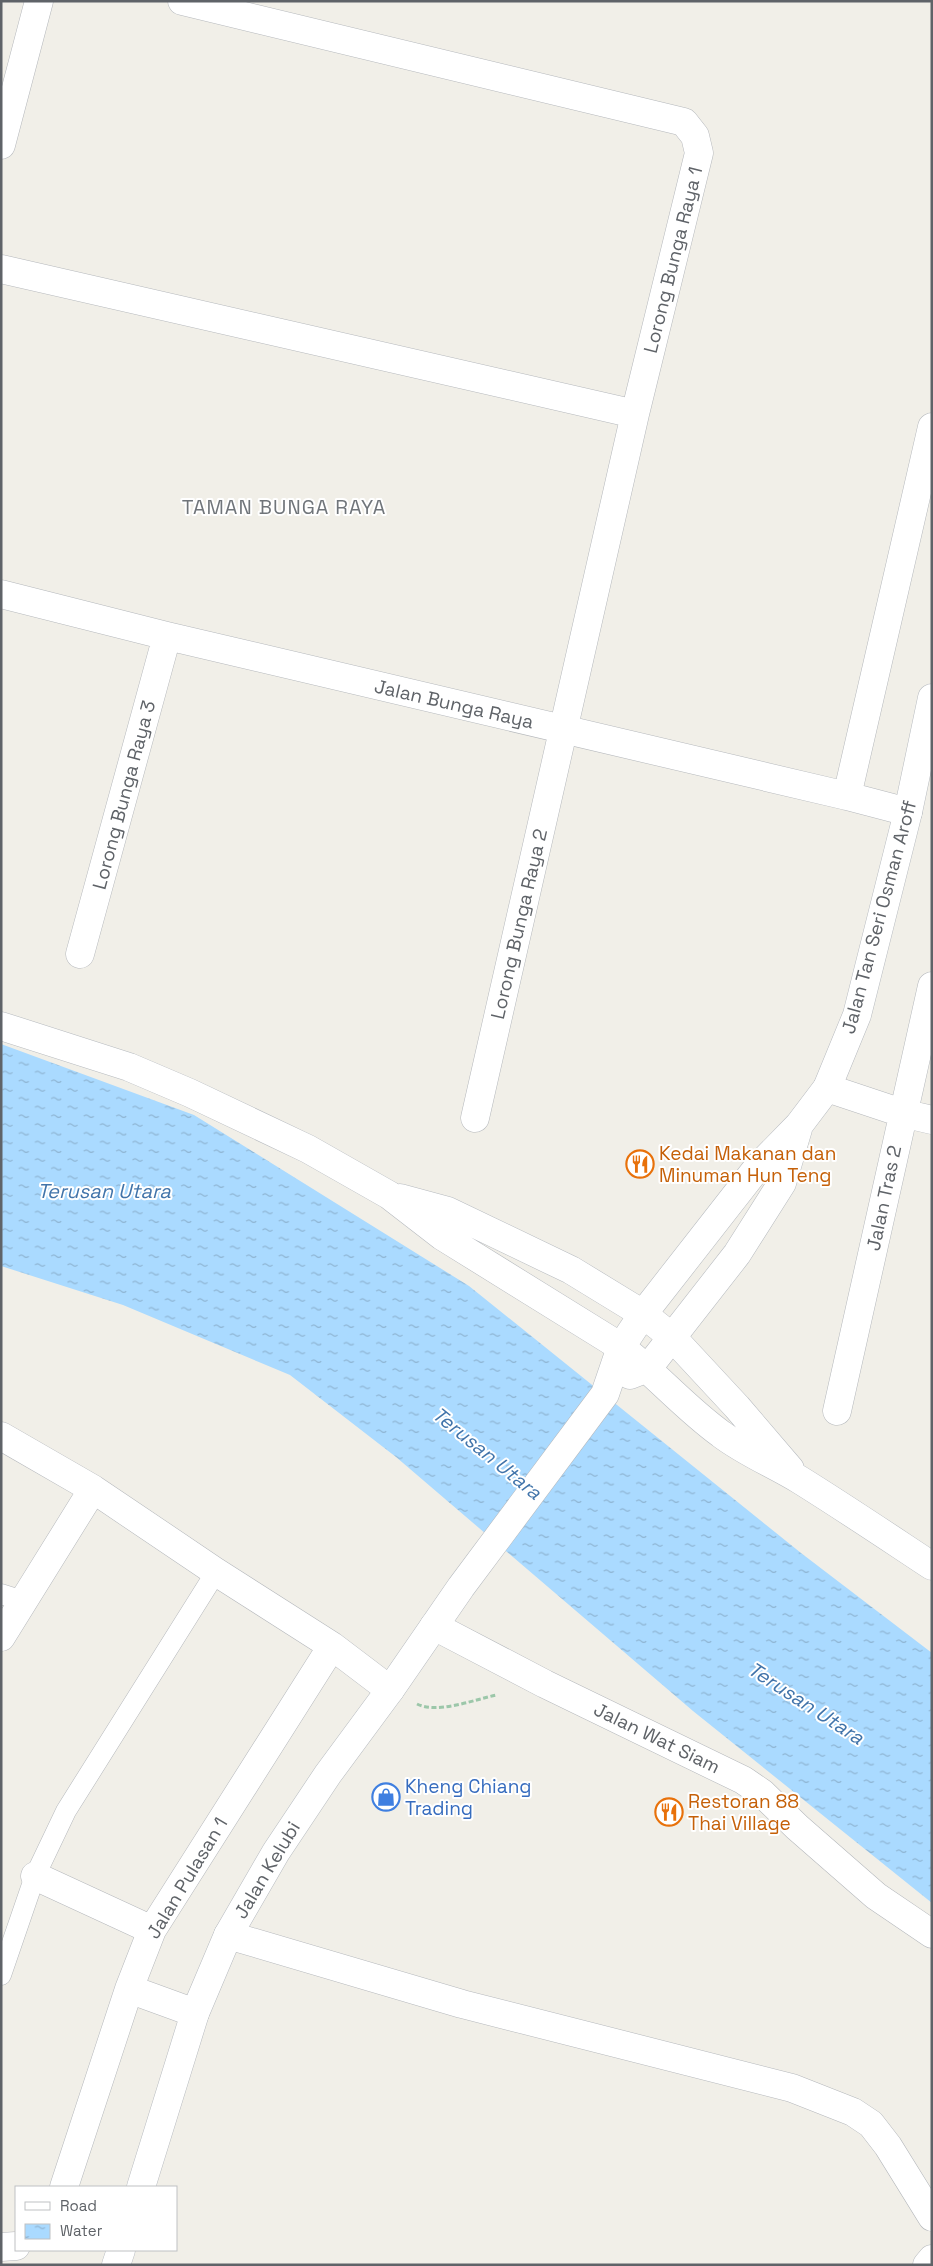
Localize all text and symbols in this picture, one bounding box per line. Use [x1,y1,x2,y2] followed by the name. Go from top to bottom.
[638,164,708,356] street label: Lorong Bunga Raya 1
[182,494,386,520] district label: TAMAN BUNGA RAYA
[372,673,536,735] street label: Jalan Bunga Raya
[87,698,161,892] street label: Lorong Bunga Raya 3
[836,797,922,1037] street label: Jalan Tan Seri Osman Aroff
[485,826,553,1022] street label: Lorong Bunga Raya 2
[659,1141,836,1188] place label: Kedai Makanan dan Minuman Hun Teng
[861,1143,907,1253] street label: Jalan Tras 2
[625,1149,655,1179] restaurant icon: Kedai Makanan dan Minuman Hun Teng
[37,1178,171,1204] water label: Terusan Utara
[427,1401,547,1505] water label: Terusan Utara
[743,1656,869,1750] water label: Terusan Utara
[590,1697,724,1779] street label: Jalan Wat Siam
[405,1774,531,1821] place label: Kheng Chiang Trading
[371,1782,401,1812] shop icon: Kheng Chiang Trading
[688,1789,799,1836] place label: Restoran 88 Thai Village
[654,1797,684,1827] restaurant icon: Restoran 88 Thai Village
[141,1813,233,1943] street label: Jalan Pulasan 1
[228,1817,306,1923] street label: Jalan Kelubi
[15,2186,178,2251] legend
[60,2196,97,2215] text: Road
[60,2221,103,2240] text: Water

